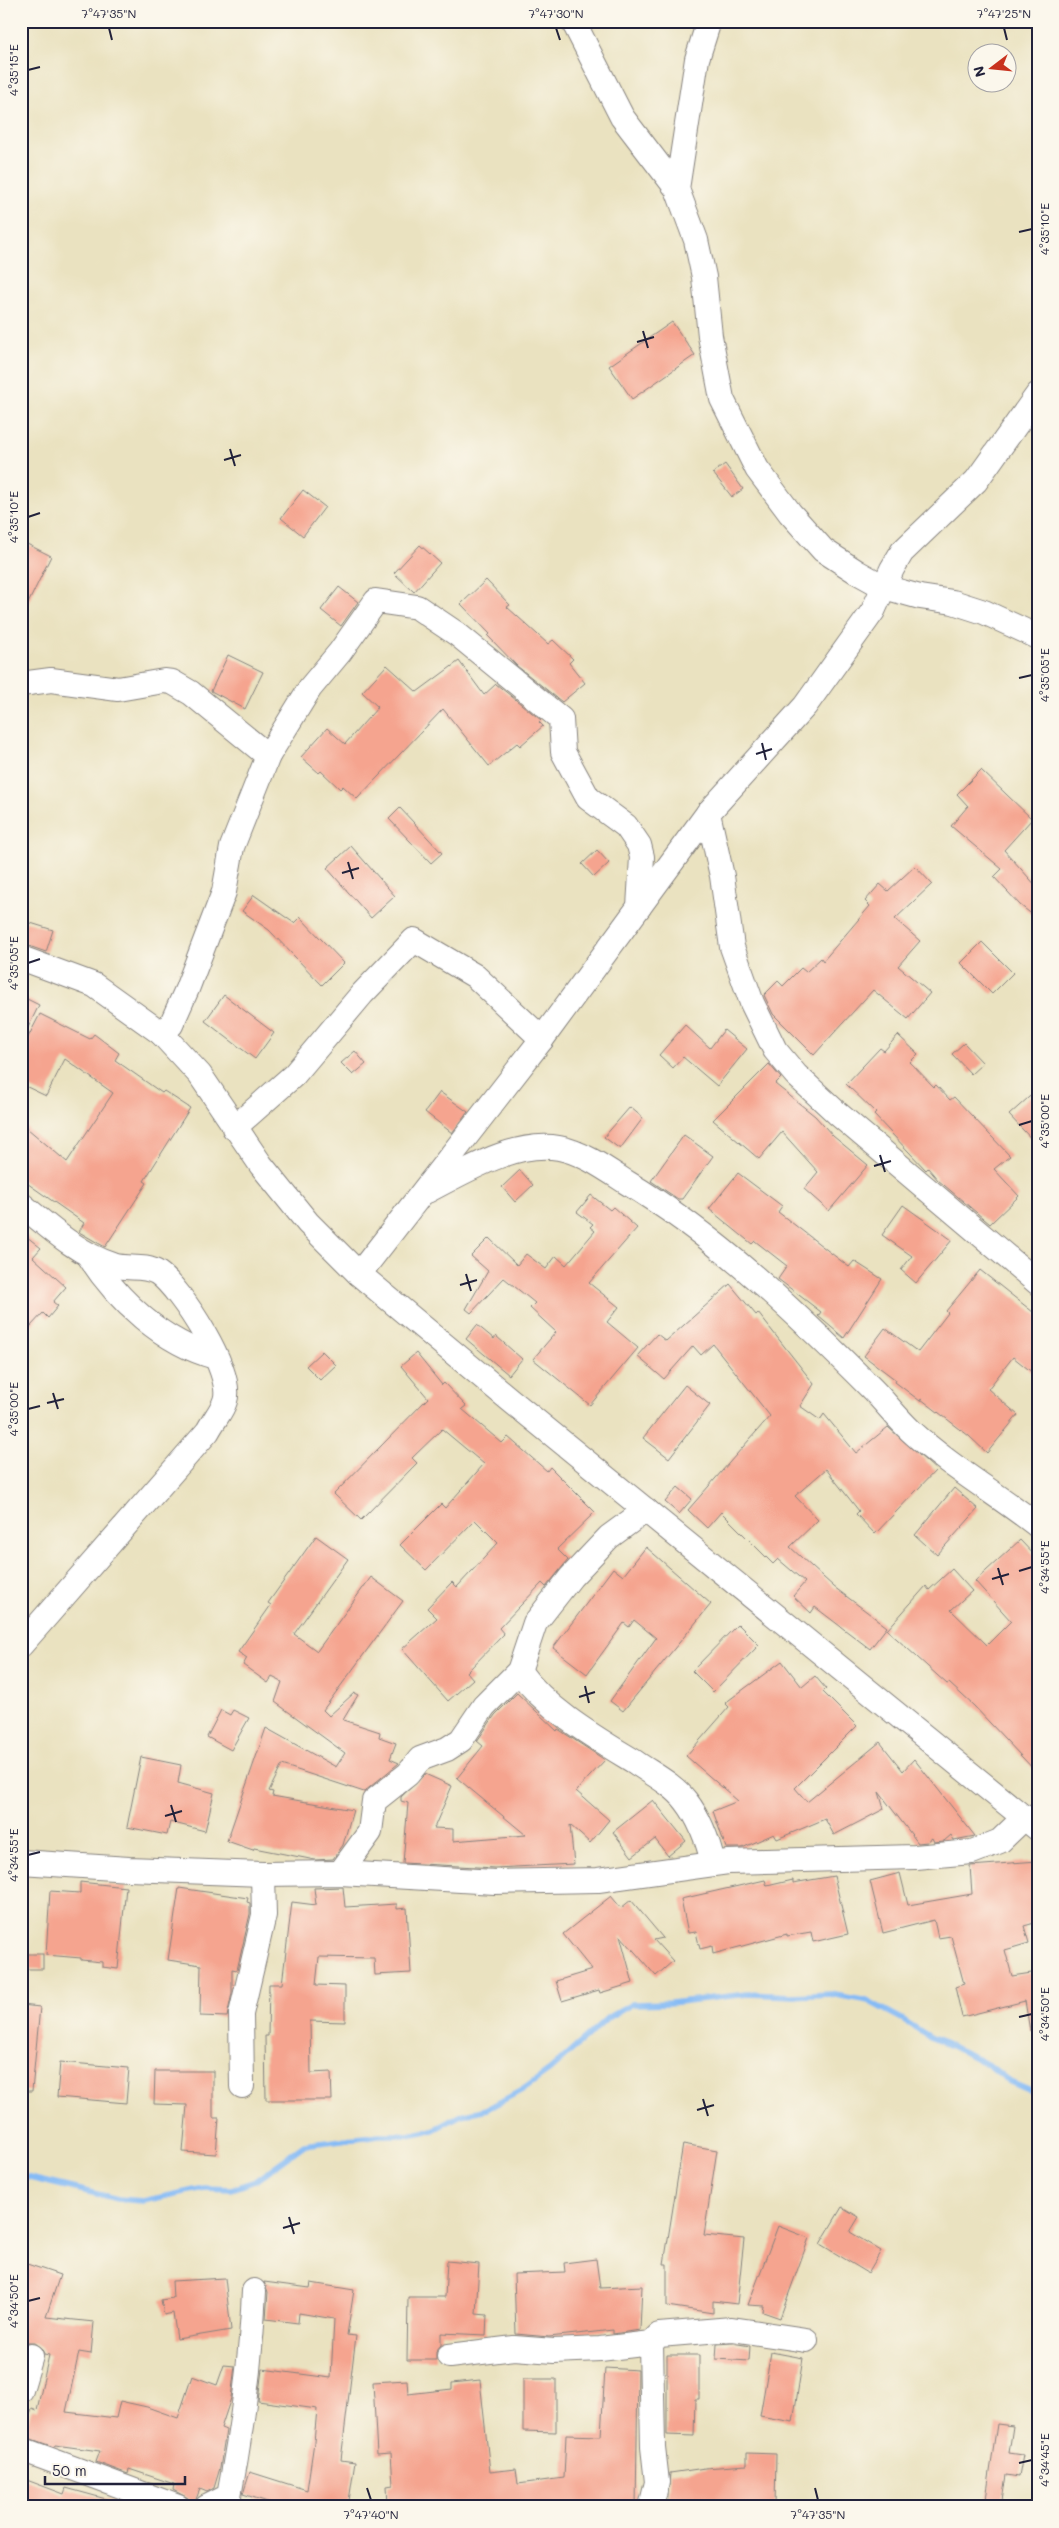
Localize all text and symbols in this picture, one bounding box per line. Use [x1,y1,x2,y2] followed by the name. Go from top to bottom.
[82,5,136,21] text: 7°47'35"N
[528,5,584,21] text: 7°47'30"N
[977,5,1031,21] text: 7°47'25"N
[966,42,1016,92] north arrow
[5,44,21,96] text: 4°35'15"E
[968,64,990,79] text: N
[1036,203,1052,255] text: 4°35'10"E
[5,491,21,543] text: 4°35'10"E
[1036,648,1052,702] text: 4°35'05"E
[5,936,21,990] text: 4°35'05"E
[1036,1094,1052,1148] text: 4°35'00"E
[5,1382,21,1436] text: 4°35'00"E
[1036,1540,1052,1594] text: 4°34'55"E
[5,1828,21,1882] text: 4°34'55"E
[1036,1987,1052,2041] text: 4°34'50"E
[5,2274,21,2328] text: 4°34'50"E
[1036,2433,1052,2487] text: 4°34'45"E
[45,2453,185,2485] scale bar
[52,2460,87,2480] text: 50 m
[343,2506,399,2522] text: 7°47'40"N
[791,2506,845,2522] text: 7°47'35"N

